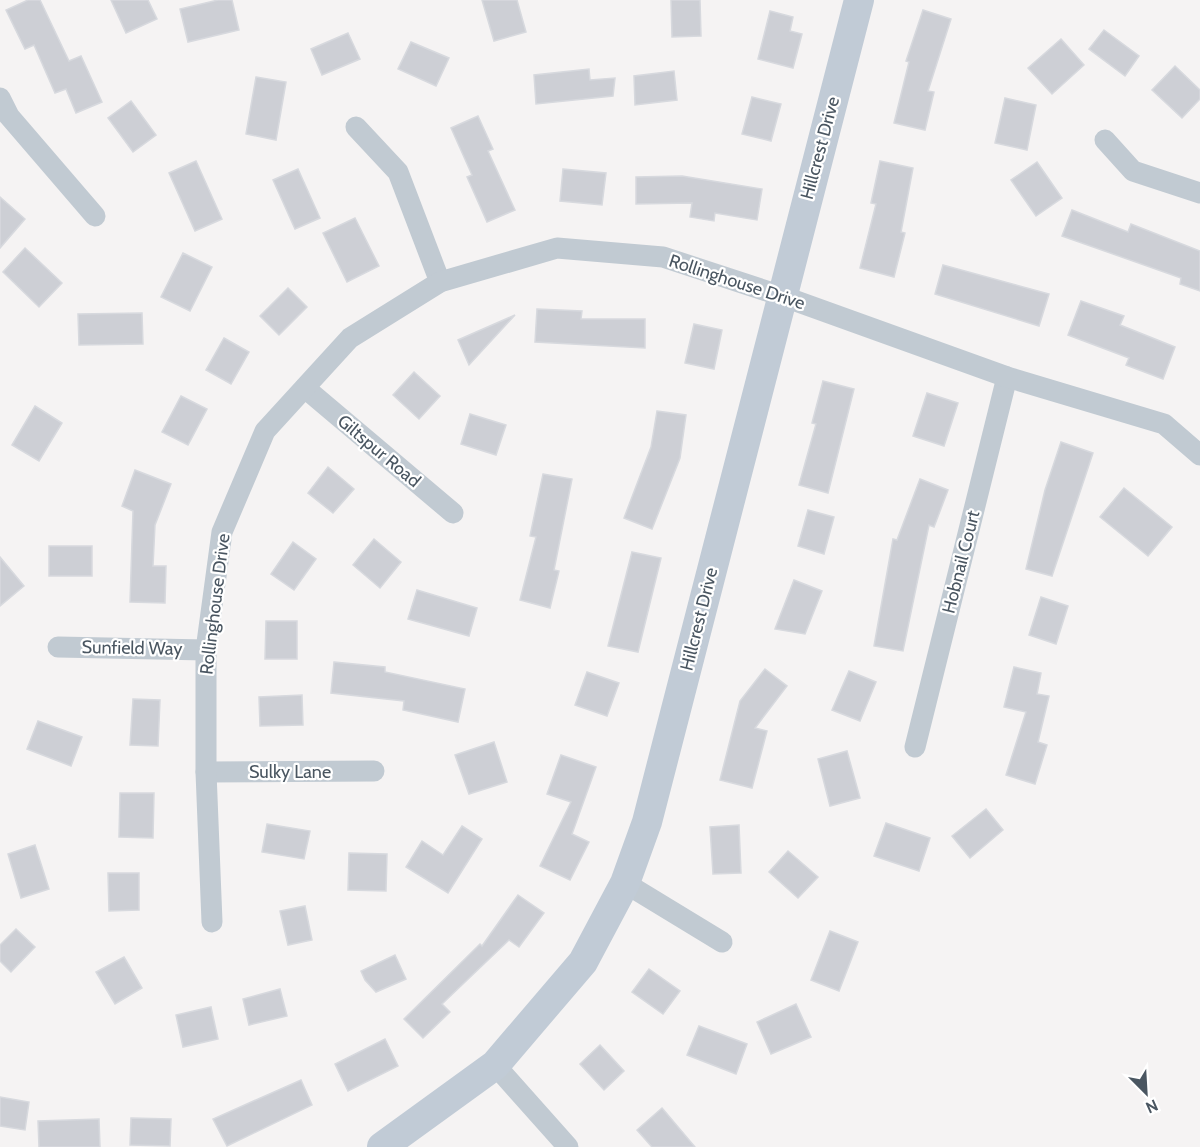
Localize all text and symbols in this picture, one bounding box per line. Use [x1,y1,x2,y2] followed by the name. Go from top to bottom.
[796,94,844,202] street label: Hillcrest Drive
[666,250,808,314] street label: Rollinghouse Drive
[333,410,425,492] street label: Giltspur Road
[938,508,984,616] street label: Hobnail Court
[195,532,235,676] street label: Rollinghouse Drive
[676,565,722,673] street label: Hillcrest Drive
[81,636,183,660] street label: Sunfield Way
[249,761,331,783] street label: Sulky Lane
[1116,1063,1176,1123] north arrow
[1143,1095,1161,1117] text: N

